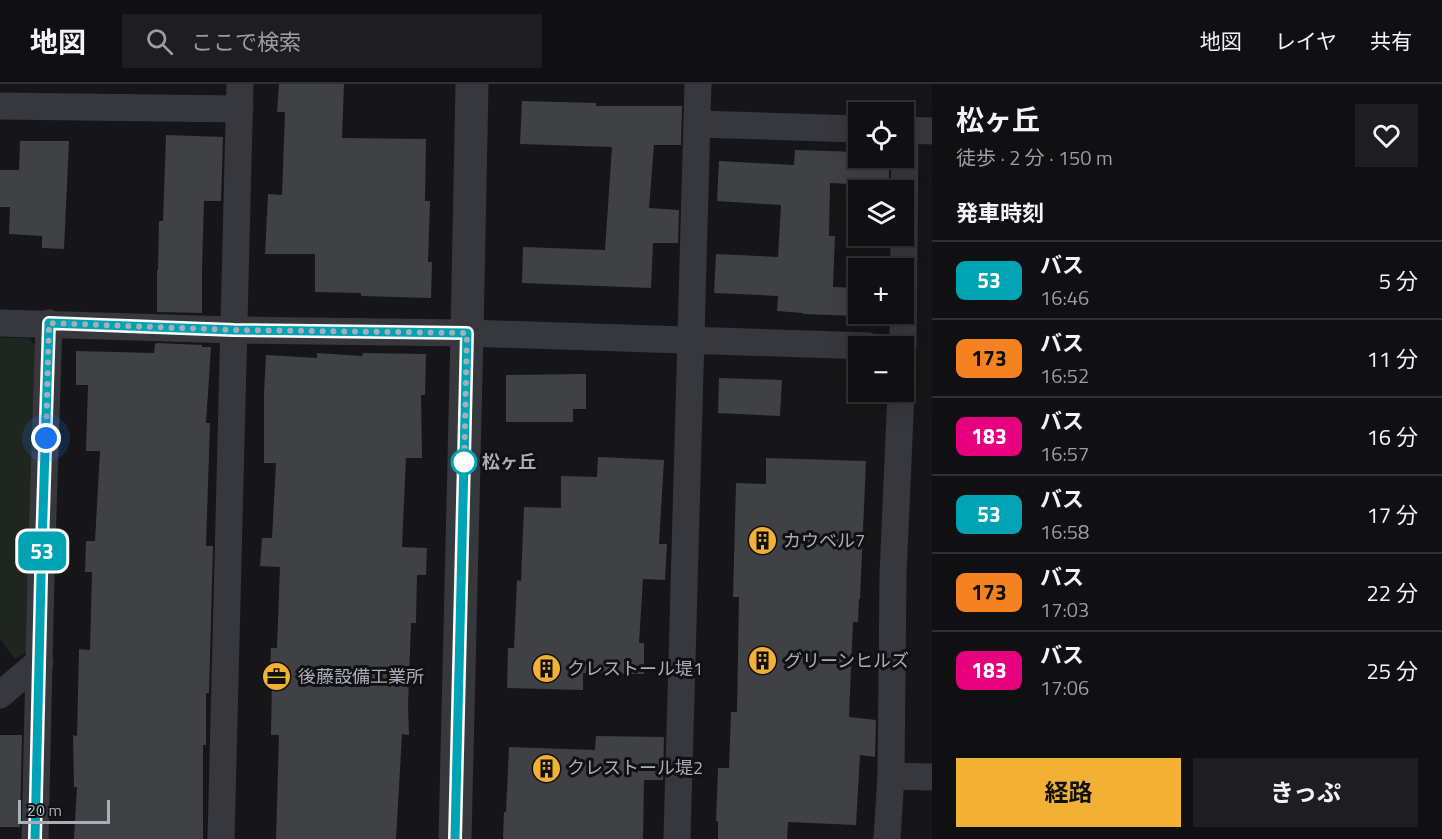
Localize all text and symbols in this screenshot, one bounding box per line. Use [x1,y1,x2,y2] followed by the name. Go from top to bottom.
[122,14,542,68] search box
[30,20,86,63] text: 地図
[143,25,176,58] icon: search
[191,25,301,59] text: ここで検索
[1200,25,1242,57] text: 地図
[1275,25,1337,57] text: レイヤ
[1370,25,1412,57] text: 共有
[956,98,1040,141] text: 松ヶ丘
[848,102,914,402] map controls
[848,102,914,168] button: locate
[1355,104,1418,167] button: heart
[956,142,1113,173] text: 徒歩 · 2 分 · 150 m
[848,180,914,246] button: layers
[956,196,1044,230] text: 発車時刻
[1040,248,1084,282] text: バス
[848,258,914,324] button: +
[977,264,1001,296] text: 53
[1379,264,1418,298] text: 5 分
[1040,282,1089,313] text: 16:46
[1040,326,1084,360] text: バス
[848,336,914,402] button: −
[971,342,1007,374] text: 173
[1367,342,1418,376] text: 11 分
[1040,360,1089,391] text: 16:52
[1040,404,1084,438] text: バス
[971,420,1007,452] text: 183
[1367,420,1418,454] text: 16 分
[31,423,61,453] your location
[1040,438,1089,469] text: 16:57
[482,448,536,475] place label: 松ヶ丘
[451,449,477,475] marker: 松ヶ丘
[1040,482,1084,516] text: バス
[977,498,1001,530] text: 53
[1367,498,1418,532] text: 17 分
[1040,516,1089,547] text: 16:58
[746,525,778,557] building icon: カウベル7
[783,527,865,554] place label: カウベル7
[15,532,69,570] line badge: 53
[30,535,54,567] text: 53
[1040,560,1084,594] text: バス
[971,576,1007,608] text: 173
[1367,576,1418,610] text: 22 分
[1040,594,1089,625] text: 17:03
[1040,638,1084,672] text: バス
[747,645,779,677] building icon: グリーンヒルズ
[784,647,909,674] place label: グリーンヒルズ
[530,653,562,685] building icon: クレストール堤1
[971,654,1007,686] text: 183
[1367,654,1418,688] text: 25 分
[567,655,703,682] place label: クレストール堤1
[261,661,293,693] office icon: 後藤設備工業所
[298,663,424,690] place label: 後藤設備工業所
[1040,672,1089,703] text: 17:06
[530,752,562,784] building icon: クレストール堤2
[567,754,703,781] place label: クレストール堤2
[956,758,1181,827] button: 経路
[1193,758,1418,827] button: きっぷ
[18,797,110,824] scale bar
[27,798,62,822] text: 20 m

